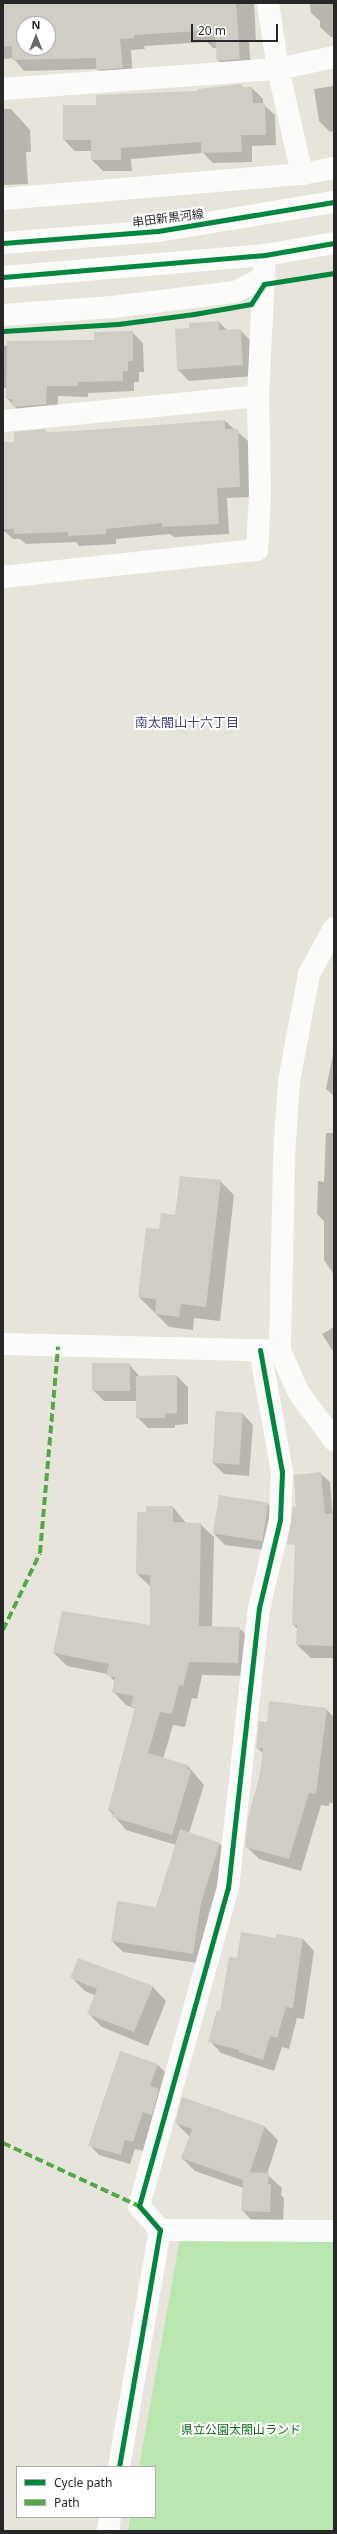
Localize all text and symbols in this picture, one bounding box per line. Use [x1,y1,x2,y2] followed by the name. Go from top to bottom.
[16,16,56,56] north arrow
[193,16,280,42] scale bar
[32,17,40,32] text: N
[198,22,226,39] text: 20 m
[131,206,205,230] street label: 串田新黒河線
[135,714,239,730] district label: 南太閤山十六丁目
[181,2423,301,2437] park label: 県立公園太閤山ランド
[16,2466,156,2518] legend
[54,2474,112,2491] text: Cycle path
[54,2494,80,2511] text: Path

